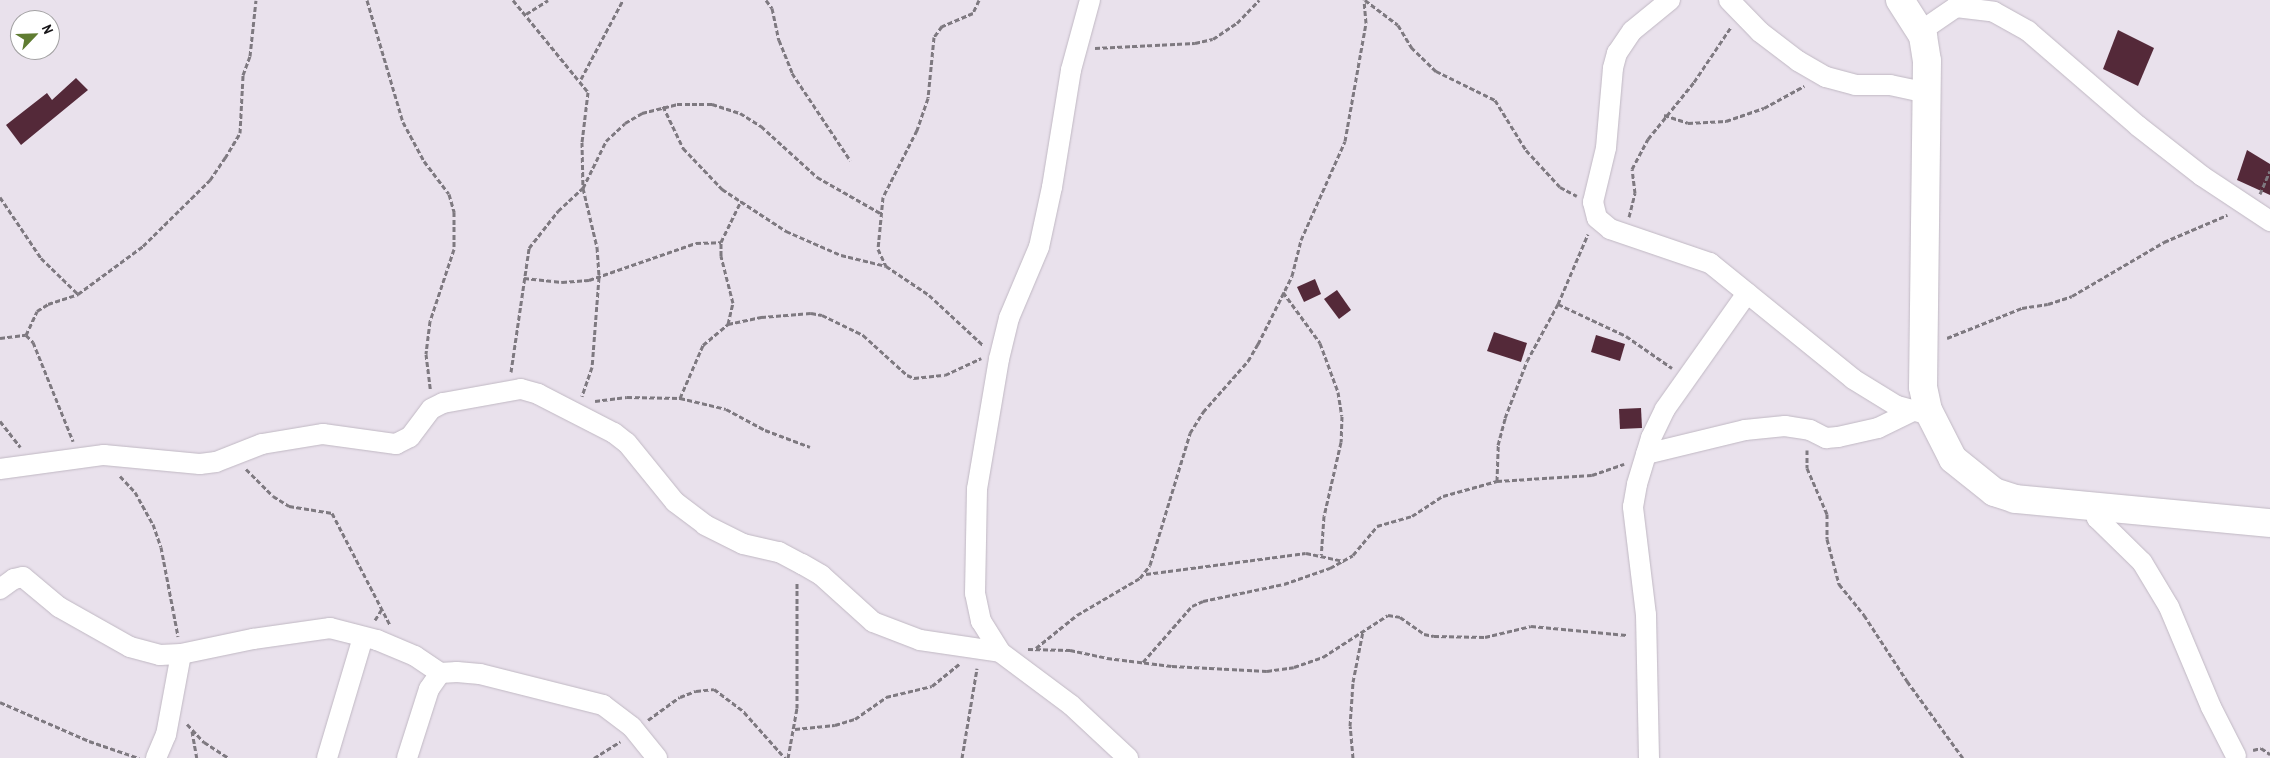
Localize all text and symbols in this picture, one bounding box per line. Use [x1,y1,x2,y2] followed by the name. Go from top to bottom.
[10,10,60,60] north arrow
[38,22,58,37] text: N

